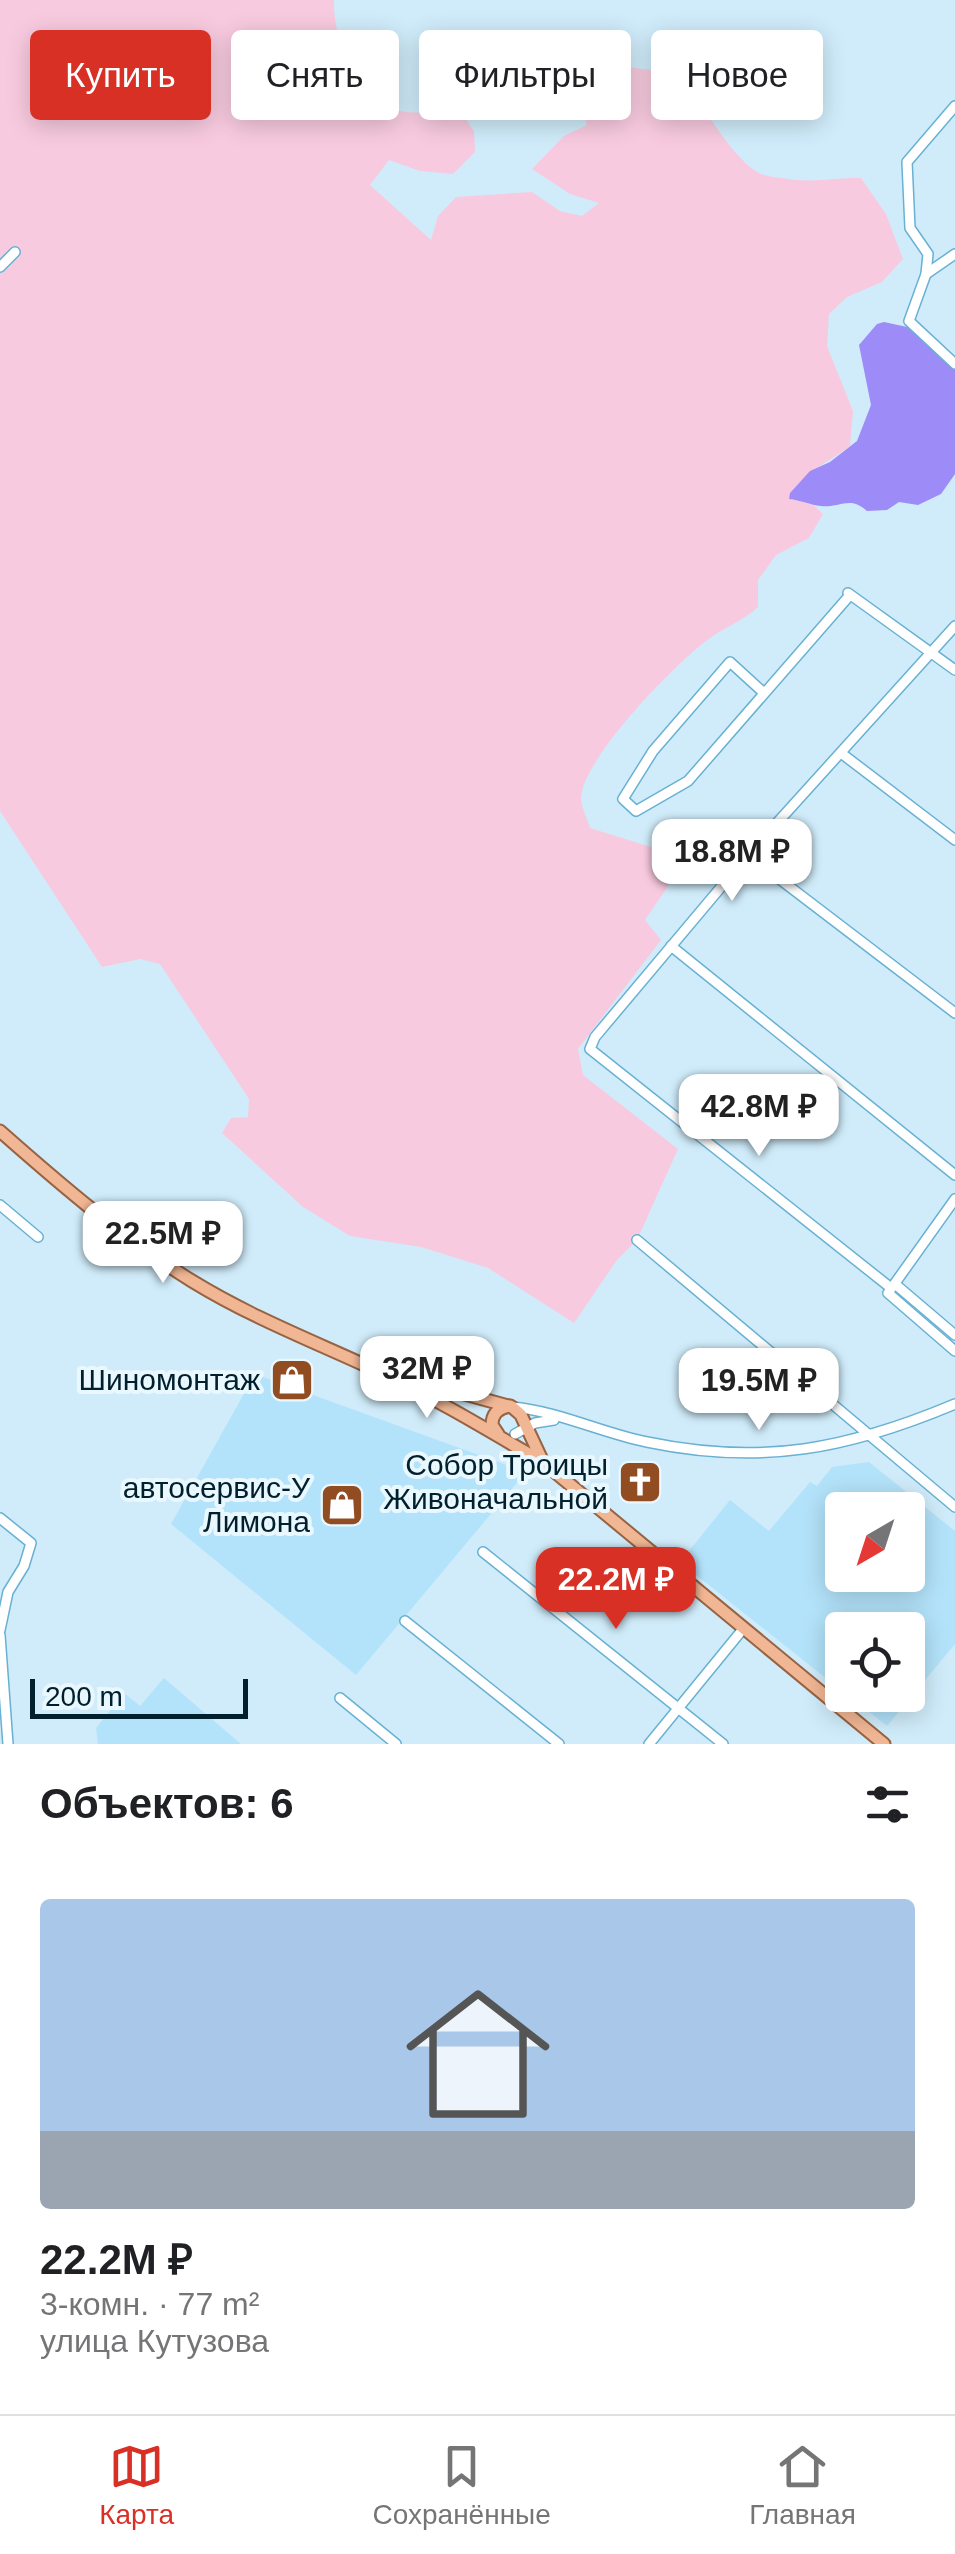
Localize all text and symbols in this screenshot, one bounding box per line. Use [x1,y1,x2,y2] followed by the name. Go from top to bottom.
[30,30,211,120] chip: Купить
[231,30,399,120] chip: Снять
[419,30,631,120] chip: Фильтры
[651,30,823,120] chip: Новое
[640,819,824,904] pin: 18.8M ₽
[674,833,790,869] text: 18.8M ₽
[667,1074,851,1159] pin: 42.8M ₽
[701,1088,817,1124] text: 42.8M ₽
[71,1201,255,1286] pin: 22.5M ₽
[105,1215,221,1251] text: 22.5M ₽
[357,1336,497,1421] pin: 32M ₽
[667,1348,851,1433] pin: 19.5M ₽
[382,1350,472,1386] text: 32M ₽
[269,1357,315,1403] shop icon: Шиномонтаж
[701,1362,817,1398] text: 19.5M ₽
[78,1363,260,1396] place label: Шиномонтаж
[383,1448,608,1515] place label: Собор Троицы Живоначальной
[617,1459,663,1505] church icon: Собор Троицы Живоначальной
[123,1471,311,1538] place label: автосервис-У Лимона
[319,1482,365,1528] shop icon: автосервис-У Лимона
[825,1492,925,1592] north arrow
[825,1492,925,1712] map controls
[524,1547,708,1632] pin: 22.2M ₽
[558,1561,674,1597] text: 22.2M ₽
[825,1612,925,1712] button: locate
[30,1674,248,1718] scale bar
[45,1681,123,1712] text: 200 m
[860,1777,915,1832] icon: filters
[40,1780,294,1827] text: Объектов: 6
[388,1964,568,2144] icon: home
[40,2236,193,2283] text: 22.2M ₽
[40,2286,259,2322] text: 3-комн. · 77 m²
[40,2323,269,2359] text: улица Кутузова
[99,2439,174,2531] tab: Карта
[373,2439,551,2531] tab: Сохранённые
[749,2439,856,2531] tab: Главная

